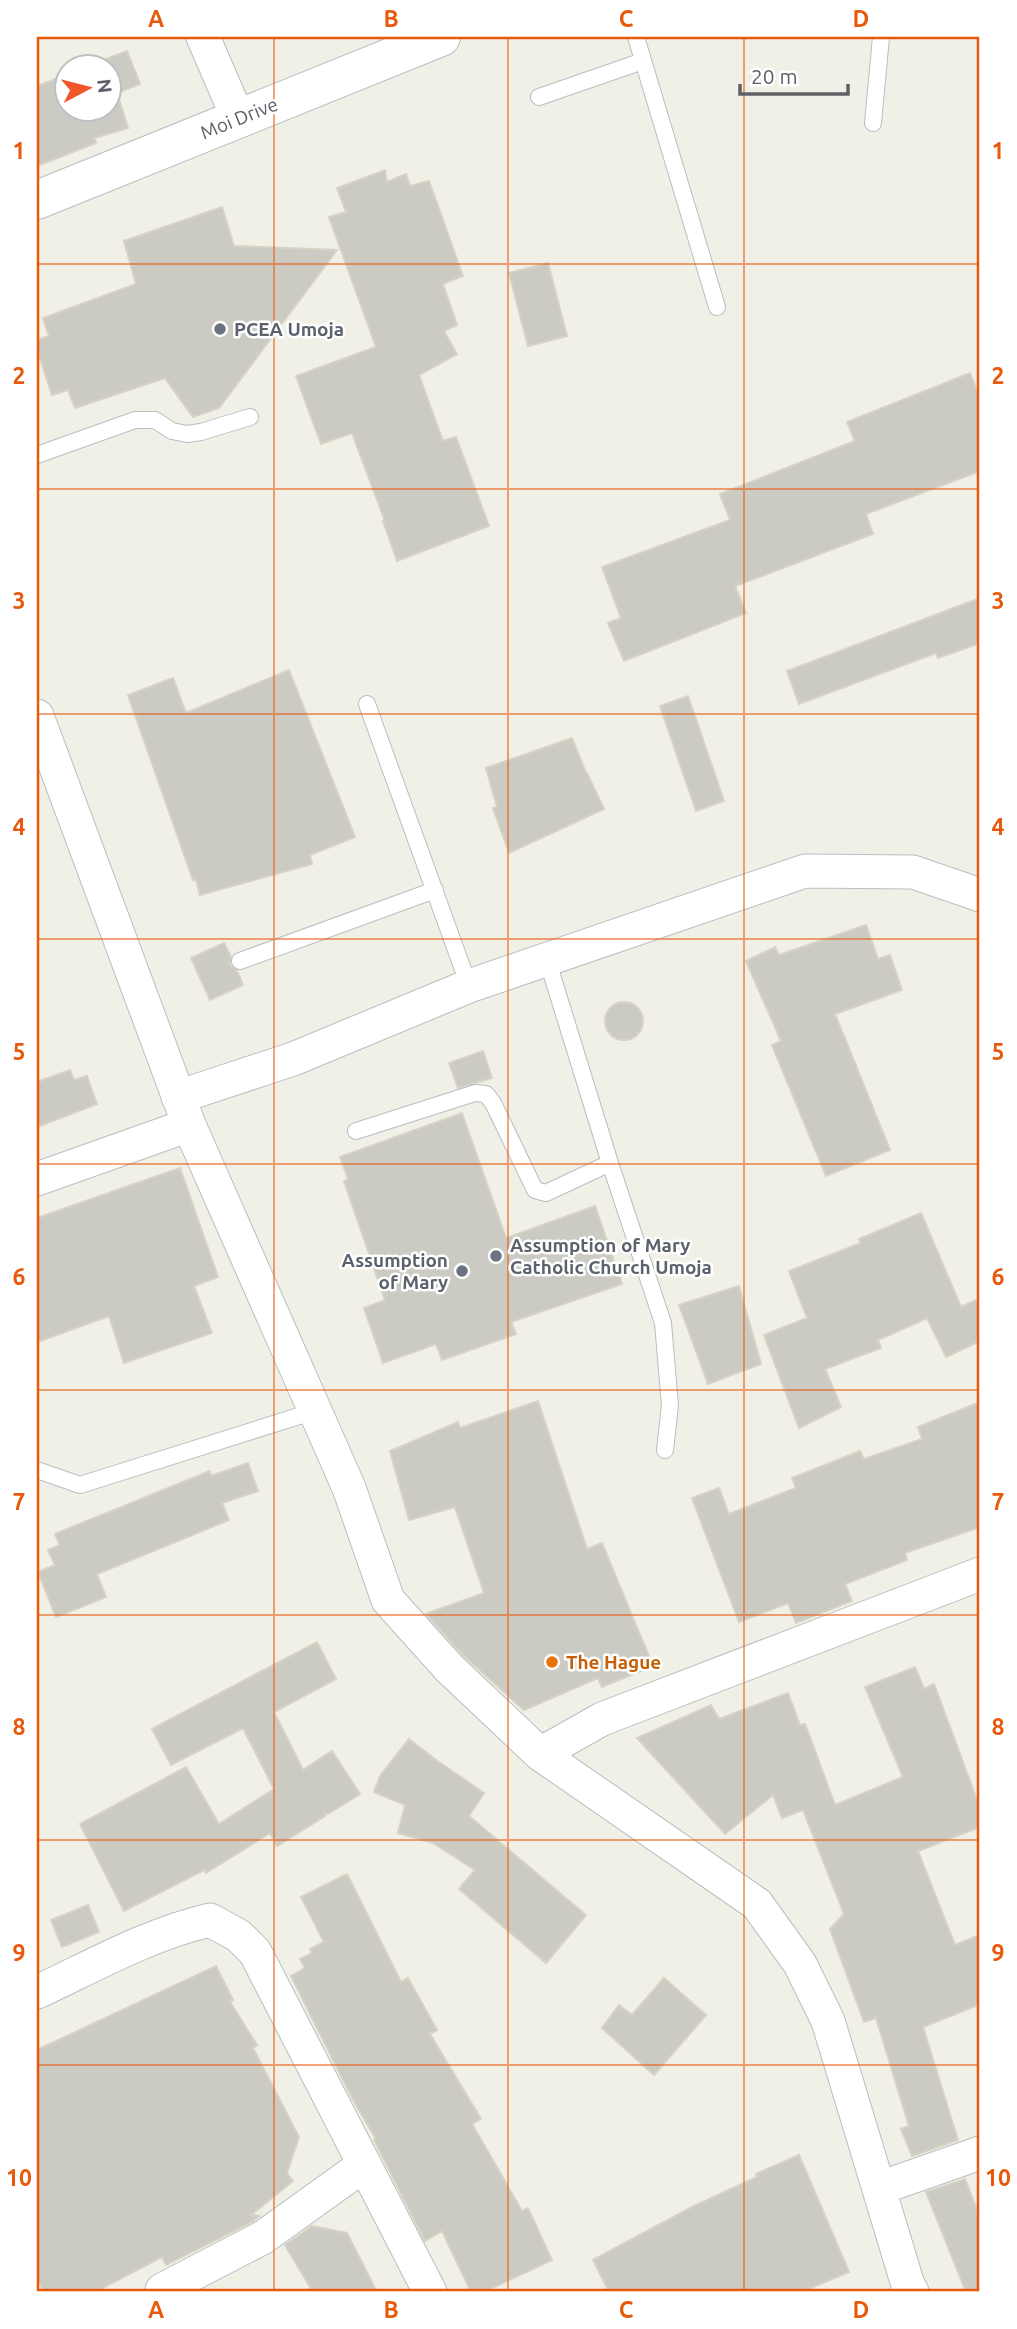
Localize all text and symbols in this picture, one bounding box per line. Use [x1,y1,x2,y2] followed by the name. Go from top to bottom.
[148,6,164,31] text: A
[383,6,399,31] text: B
[619,6,634,31] text: C
[853,6,869,31] text: D
[52,52,122,122] north arrow
[740,52,849,96] scale bar
[751,64,798,88] text: 20 m
[93,78,117,94] text: N
[197,93,281,143] street label: Moi Drive
[13,138,25,163] text: 1
[992,138,1004,163] text: 1
[234,318,344,340] place label: PCEA Umoja
[212,321,228,337] marker: PCEA Umoja
[13,363,25,388] text: 2
[992,363,1004,388] text: 2
[13,588,25,613] text: 3
[992,588,1004,613] text: 3
[13,814,26,839] text: 4
[992,814,1005,839] text: 4
[13,1039,25,1064] text: 5
[992,1039,1004,1064] text: 5
[510,1234,712,1278] place label: Assumption of Mary Catholic Church Umoja
[488,1248,504,1264] marker: Assumption of Mary Catholic Church Umoja
[342,1249,448,1293] place label: Assumption of Mary
[454,1263,470,1279] marker: Assumption of Mary
[13,1264,26,1289] text: 6
[992,1264,1005,1289] text: 6
[13,1489,25,1514] text: 7
[992,1489,1004,1514] text: 7
[566,1651,661,1673] place label: The Hague
[544,1654,560,1670] marker: The Hague
[13,1714,25,1739] text: 8
[992,1714,1004,1739] text: 8
[13,1940,25,1965] text: 9
[992,1940,1004,1965] text: 9
[6,2165,32,2190] text: 10
[985,2165,1011,2190] text: 10
[148,2297,164,2322] text: A
[383,2297,399,2322] text: B
[619,2297,634,2322] text: C
[853,2297,869,2322] text: D

